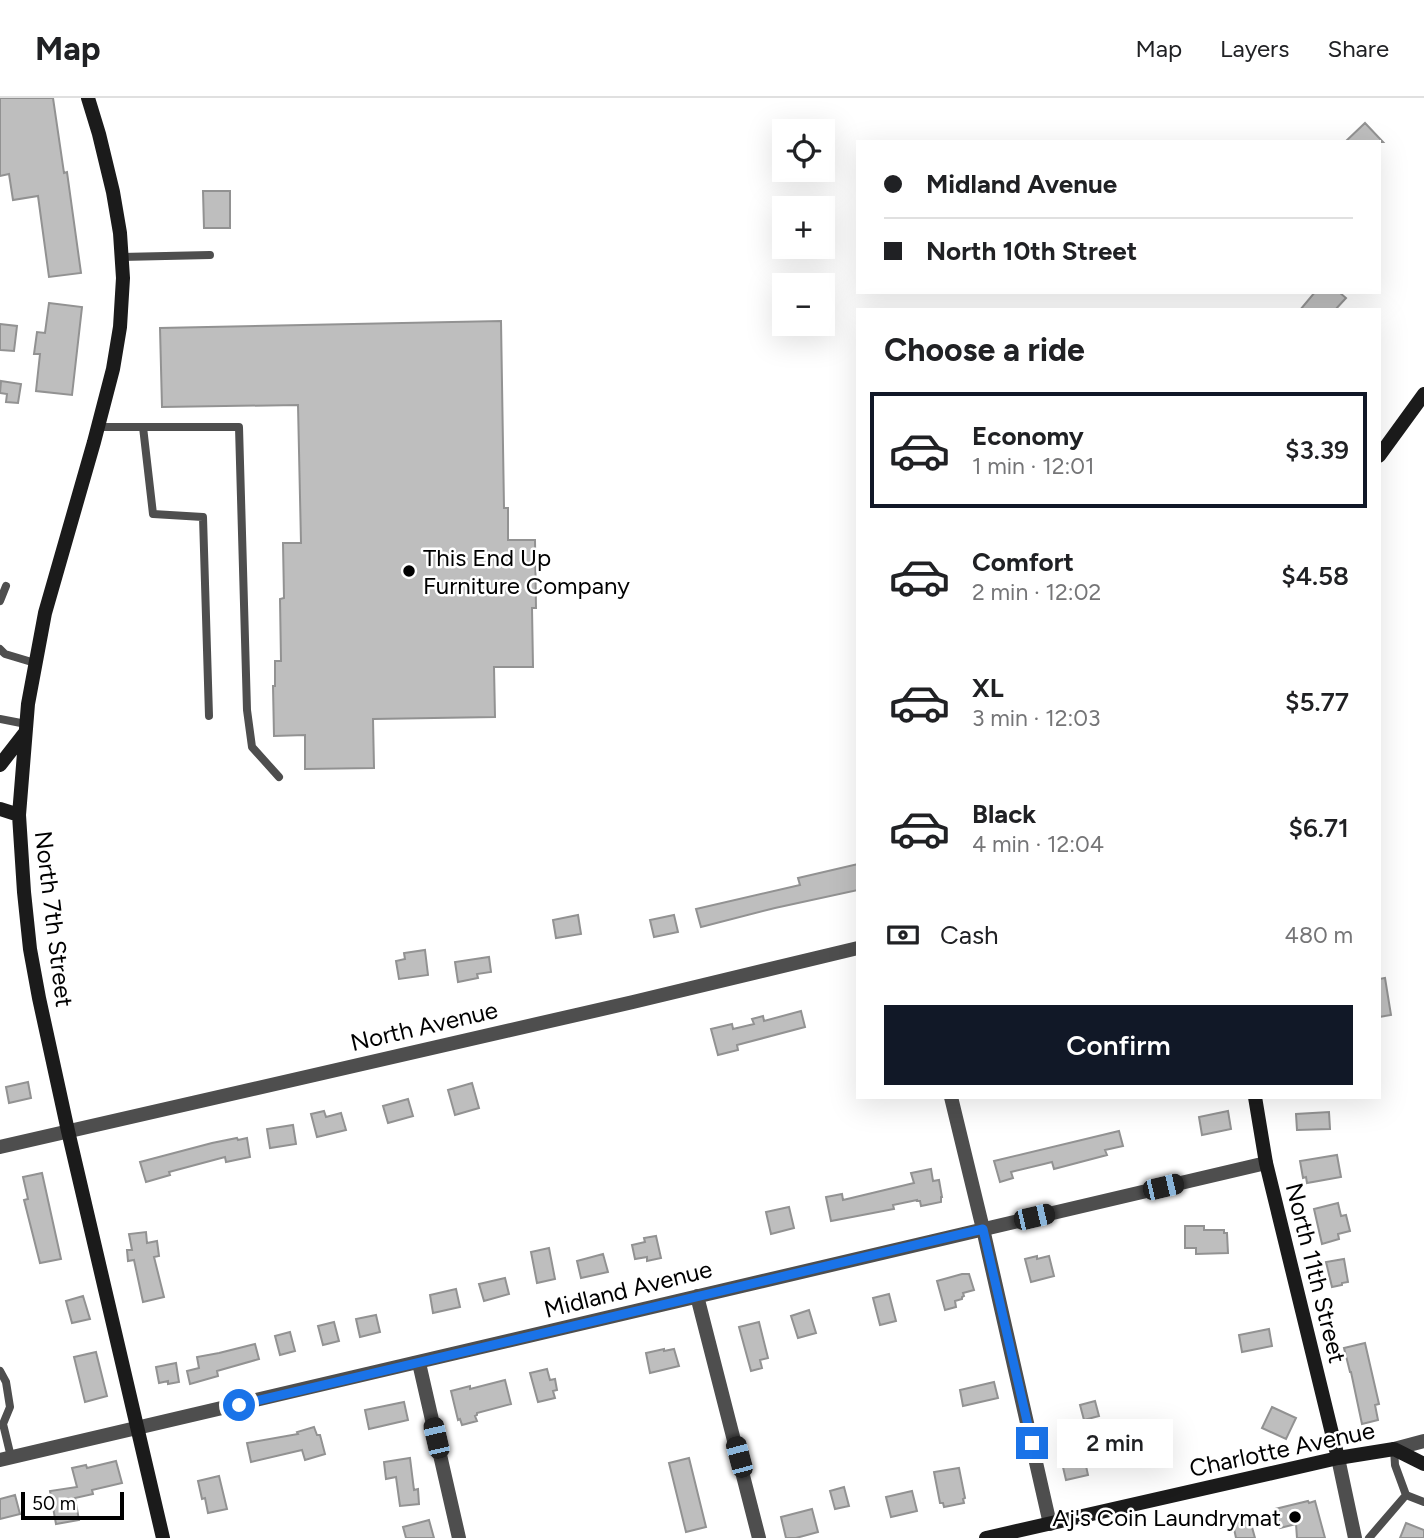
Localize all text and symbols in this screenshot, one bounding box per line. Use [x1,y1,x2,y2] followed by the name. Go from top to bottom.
[35,29,101,68] text: Map
[1135,34,1182,63] text: Map
[1220,34,1289,63] text: Layers
[1327,34,1389,63] text: Share
[772,119,835,336] map controls
[772,119,835,182] button: locate
[926,168,1117,200] text: Midland Avenue
[772,196,835,259] button: +
[926,235,1137,267] text: North 10th Street
[772,273,835,336] button: −
[884,331,1085,369] text: Choose a ride
[888,419,951,482] icon: car
[972,420,1084,452] text: Economy
[1285,434,1349,466] text: $3.39
[972,452,1095,480] text: 1 min · 12:01
[423,543,630,600] place label: This End Up Furniture Company
[888,545,951,608] icon: car
[972,546,1074,578] text: Comfort
[1281,560,1349,592] text: $4.58
[401,563,417,579] marker: This End Up Furniture Company
[972,578,1101,606] text: 2 min · 12:02
[888,671,951,734] icon: car
[972,672,1004,704] text: XL
[1285,686,1349,718] text: $5.77
[972,704,1101,732] text: 3 min · 12:03
[888,797,951,860] icon: car
[972,798,1036,830] text: Black
[1288,812,1349,844] text: $6.71
[29,829,79,1009] street label: North 7th Street
[972,830,1104,858] text: 4 min · 12:04
[884,916,922,954] icon: cash
[940,919,999,951] text: Cash
[1285,921,1353,949] text: 480 m
[348,995,500,1057] street label: North Avenue
[884,1005,1353,1085] button: Confirm
[1141,1172,1186,1202] car
[1280,1180,1352,1366] street label: North 11th Street
[1012,1202,1057,1232] car
[541,1254,715,1324] street label: Midland Avenue
[223,1389,255,1421] route start
[422,1415,451,1461] car
[1187,1415,1377,1483] street label: Charlotte Avenue
[1056,1418,1172,1468] callout: 2 min
[1016,1427,1048,1459] route end
[1086,1429,1144,1457] text: 2 min
[724,1434,755,1480] car
[21,1489,124,1521] scale bar
[32,1492,76,1515] text: 50 m
[1052,1503,1281,1532] place label: Aj's Coin Laundrymat
[1287,1509,1303,1525] marker: Aj's Coin Laundrymat

